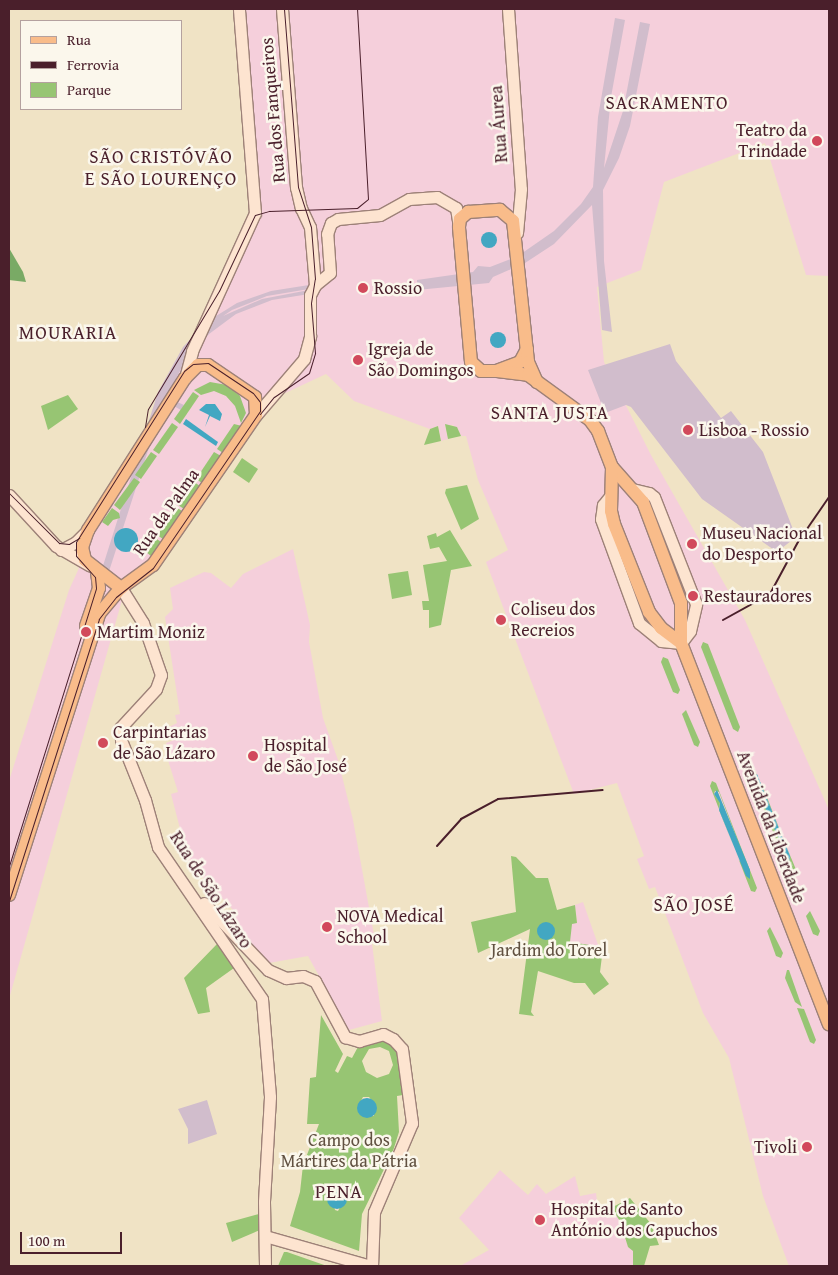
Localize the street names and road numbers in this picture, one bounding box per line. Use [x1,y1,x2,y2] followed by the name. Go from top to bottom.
[256,37,290,183] street label: Rua dos Fanqueiros
[486,85,512,163] street label: Rua Áurea
[128,464,204,560] street label: Rua da Palma
[732,748,810,906] street label: Avenida da Liberdade
[165,827,257,953] street label: Rua de São Lázaro

